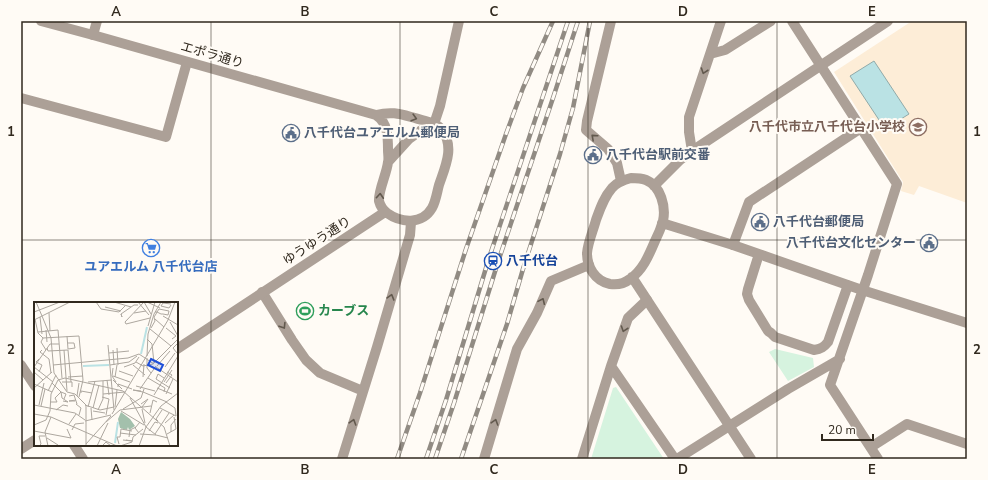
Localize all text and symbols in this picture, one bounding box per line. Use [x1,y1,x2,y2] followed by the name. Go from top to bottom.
[111,3,121,21] text: A
[301,3,310,21] text: B
[490,3,499,21] text: C
[678,3,688,21] text: D
[868,3,876,21] text: E
[178,37,246,73] street label: エポラ通り
[701,68,709,75] one-way arrow
[410,113,417,122] one-way arrow
[908,117,928,137] school or university icon: 八千代市立八千代台小学校
[749,118,905,136] place label: 八千代市立八千代台小学校
[7,123,15,141] text: 1
[281,123,301,143] public building icon: 八千代台ユアエルム郵便局
[973,123,981,141] text: 1
[304,124,460,142] place label: 八千代台ユアエルム郵便局
[592,135,599,142] one-way arrow
[583,145,603,165] public building icon: 八千代台駅前交番
[606,146,710,164] place label: 八千代台駅前交番
[376,193,385,200] one-way arrow
[279,212,355,270] street label: ゆうゆう通り
[750,212,770,232] public building icon: 八千代台郵便局
[773,213,864,231] place label: 八千代台郵便局
[919,233,939,253] public building icon: 八千代台文化センター
[786,234,916,252] place label: 八千代台文化センター
[141,238,161,258] supermarket icon: ユアエルム 八千代台店
[483,251,503,271] station icon: 八千代台
[506,252,558,270] place label: 八千代台
[84,258,218,276] place label: ユアエルム 八千代台店
[386,294,395,301] one-way arrow
[537,298,545,305] one-way arrow
[295,301,315,321] sports icon: カーブス
[34,302,178,446] inset map
[318,302,369,320] place label: カーブス
[278,321,285,328] one-way arrow
[620,326,629,333] one-way arrow
[7,341,15,359] text: 2
[973,341,981,359] text: 2
[822,416,873,442] scale bar
[348,418,357,425] one-way arrow
[490,418,499,425] one-way arrow
[828,422,856,438] text: 20 m
[111,461,121,479] text: A
[301,461,310,479] text: B
[490,461,499,479] text: C
[678,461,688,479] text: D
[868,461,876,479] text: E

